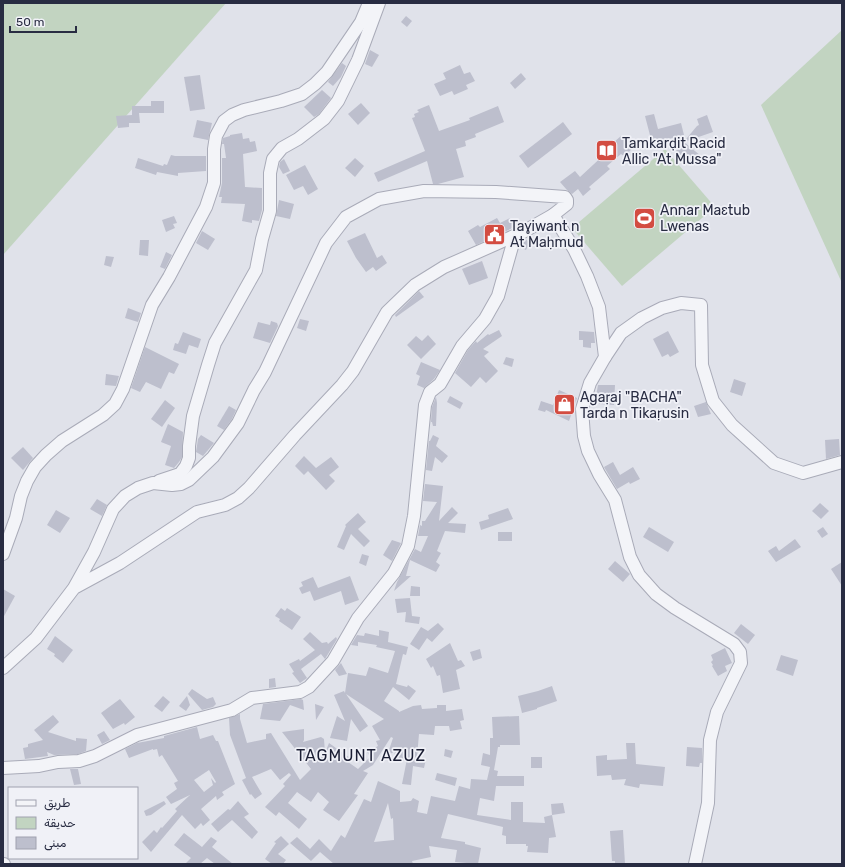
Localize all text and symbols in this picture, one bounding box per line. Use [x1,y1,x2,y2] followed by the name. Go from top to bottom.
[10,8,76,34] scale bar
[16,15,44,29] text: 50 m
[622,135,726,168] place label: Tamkarḍit Racid Allic "At Mussa"
[594,138,620,164] library icon: Tamkarḍit Racid Allic "At Mussa"
[660,202,750,235] place label: Annar Maɛtub Lwenas
[631,205,657,231] sports icon: Annar Maɛtub Lwenas
[510,218,584,251] place label: Taɣiwant n At Maḥmud
[481,221,507,247] public building icon: Taɣiwant n At Maḥmud
[580,389,689,422] place label: Agaṛaj "BACHA" Tarda n Tikaṛusin
[551,392,577,418] shop icon: Agaṛaj "BACHA" Tarda n Tikaṛusin
[296,746,426,765] district label: TAGMUNT AZUZ
[8,787,138,859] legend
[44,796,70,811] text: طريق
[44,816,76,830] text: حديقة
[44,836,67,851] text: مبنى

